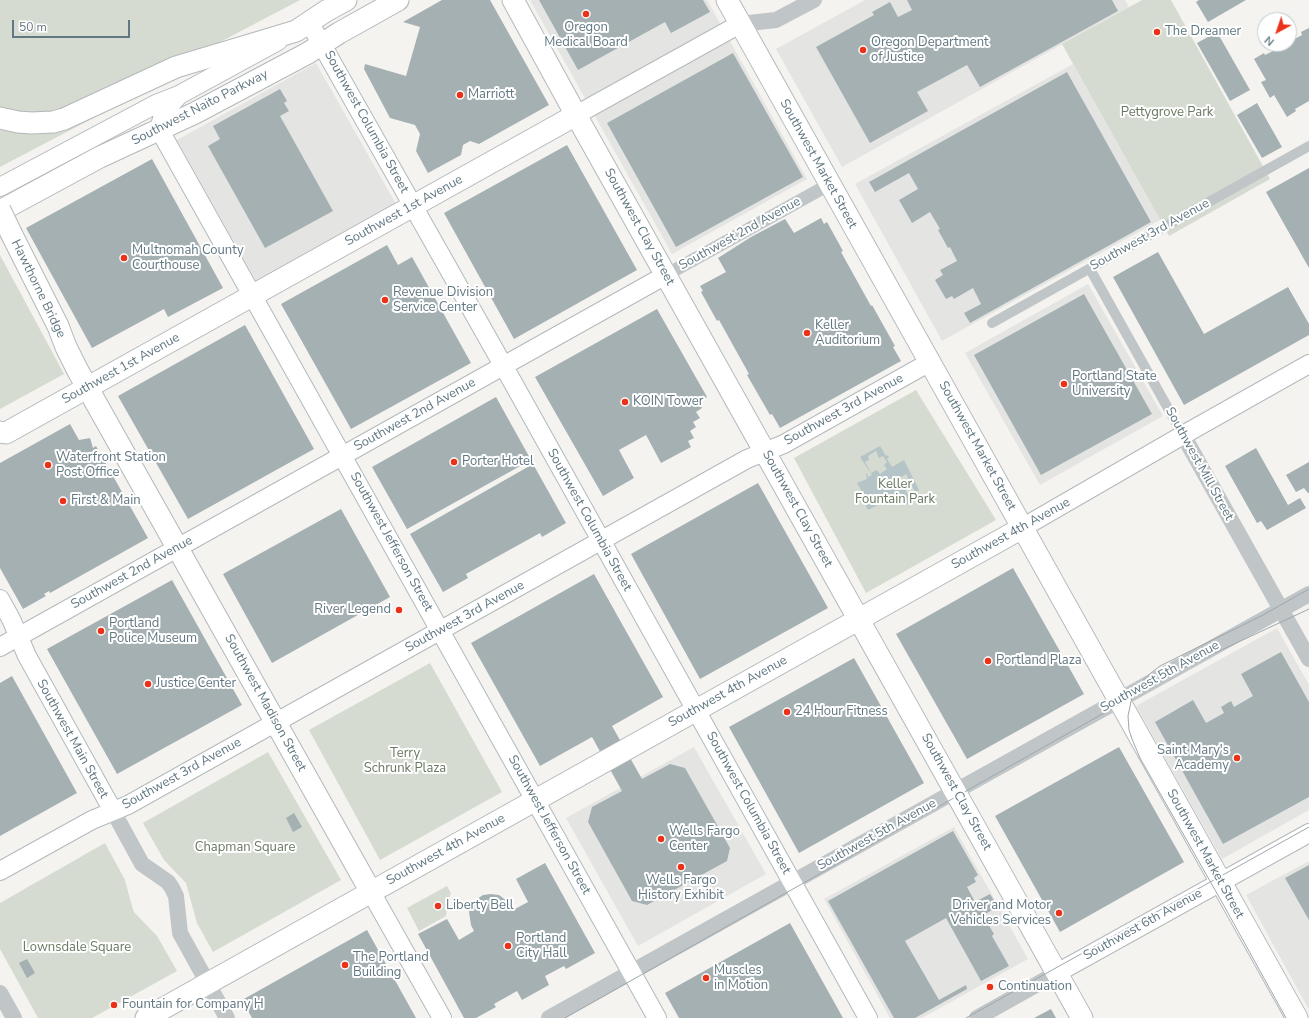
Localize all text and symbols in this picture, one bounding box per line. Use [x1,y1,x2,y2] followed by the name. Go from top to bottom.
[581,9,591,19] marker: Oregon Medical Board
[14,12,132,38] scale bar
[1257,12,1297,52] north arrow
[19,19,47,35] text: 50 m
[544,20,628,51] place label: Oregon Medical Board
[1165,24,1241,40] place label: The Dreamer
[1152,27,1162,37] marker: The Dreamer
[1262,32,1278,49] text: N
[871,35,989,66] place label: Oregon Department of Justice
[858,45,868,55] marker: Oregon Department of Justice
[320,48,412,196] street label: Southwest Columbia Street
[129,67,271,149] street label: Southwest Naito Parkway
[468,87,514,103] place label: Marriott
[455,90,465,100] marker: Marriott
[776,97,860,231] street label: Southwest Market Street
[1121,105,1213,121] park label: Pettygrove Park
[600,166,678,288] street label: Southwest Clay Street
[342,172,466,250] street label: Southwest 1st Avenue
[676,194,804,274] street label: Southwest 2nd Avenue
[1088,196,1212,274] street label: Southwest 3rd Avenue
[7,237,69,341] street label: Hawthorne Bridge
[132,243,244,274] place label: Multnomah County Courthouse
[119,253,129,263] marker: Multnomah County Courthouse
[393,285,493,316] place label: Revenue Division Service Center
[380,295,390,305] marker: Revenue Division Service Center
[815,318,880,349] place label: Keller Auditorium
[802,328,812,338] marker: Keller Auditorium
[59,330,183,408] street label: Southwest 1st Avenue
[1072,369,1157,400] place label: Portland State University
[782,371,906,449] street label: Southwest 3rd Avenue
[351,375,479,455] street label: Southwest 2nd Avenue
[935,379,1019,513] street label: Southwest Market Street
[1059,379,1069,389] marker: Portland State University
[633,394,703,410] place label: KOIN Tower
[620,397,630,407] marker: KOIN Tower
[1161,405,1237,523] street label: Southwest Mill Street
[543,446,635,594] street label: Southwest Columbia Street
[758,448,836,570] street label: Southwest Clay Street
[56,450,166,481] place label: Waterfront Station Post Office
[462,454,534,470] place label: Porter Hotel
[449,457,459,467] marker: Porter Hotel
[43,460,53,470] marker: Waterfront Station Post Office
[346,470,436,614] street label: Southwest Jefferson Street
[855,477,935,508] park label: Keller Fountain Park
[71,493,141,509] place label: First & Main
[949,495,1073,573] street label: Southwest 4th Avenue
[58,496,68,506] marker: First & Main
[68,533,196,613] street label: Southwest 2nd Avenue
[403,578,527,656] street label: Southwest 3rd Avenue
[314,602,391,618] place label: River Legend
[394,605,404,615] marker: River Legend
[109,616,197,647] place label: Portland Police Museum
[96,626,106,636] marker: Portland Police Museum
[221,632,309,774] street label: Southwest Madison Street
[1098,638,1222,716] street label: Southwest 5th Avenue
[666,653,790,731] street label: Southwest 4th Avenue
[996,653,1082,669] place label: Portland Plaza
[983,656,993,666] marker: Portland Plaza
[156,676,236,692] place label: Justice Center
[33,677,111,801] street label: Southwest Main Street
[143,679,153,689] marker: Justice Center
[795,704,888,720] place label: 24 Hour Fitness
[782,707,792,717] marker: 24 Hour Fitness
[702,729,794,877] street label: Southwest Columbia Street
[917,731,995,853] street label: Southwest Clay Street
[120,735,244,813] street label: Southwest 3rd Avenue
[1157,743,1229,774] place label: Saint Mary's Academy
[364,746,446,777] park label: Terry Schrunk Plaza
[504,753,594,897] street label: Southwest Jefferson Street
[1232,753,1242,763] marker: Saint Mary's Academy
[1163,787,1247,921] street label: Southwest Market Street
[815,796,939,874] street label: Southwest 5th Avenue
[384,811,508,889] street label: Southwest 4th Avenue
[669,824,740,855] place label: Wells Fargo Center
[656,834,666,844] marker: Wells Fargo Center
[195,840,295,856] park label: Chapman Square
[676,862,686,872] marker: Wells Fargo History Exhibit
[638,873,724,904] place label: Wells Fargo History Exhibit
[1081,886,1205,964] street label: Southwest 6th Avenue
[446,898,514,914] place label: Liberty Bell
[950,898,1051,929] place label: Driver and Motor Vehicles Services
[433,901,443,911] marker: Liberty Bell
[1054,908,1064,918] marker: Driver and Motor Vehicles Services
[516,931,567,962] place label: Portland City Hall
[23,940,131,956] park label: Lownsdale Square
[503,941,513,951] marker: Portland City Hall
[353,950,429,981] place label: The Portland Building
[340,960,350,970] marker: The Portland Building
[714,963,768,994] place label: Muscles in Motion
[701,973,711,983] marker: Muscles in Motion
[998,979,1072,995] place label: Continuation
[985,982,995,992] marker: Continuation
[122,997,264,1013] place label: Fountain for Company H
[109,1000,119,1010] marker: Fountain for Company H

